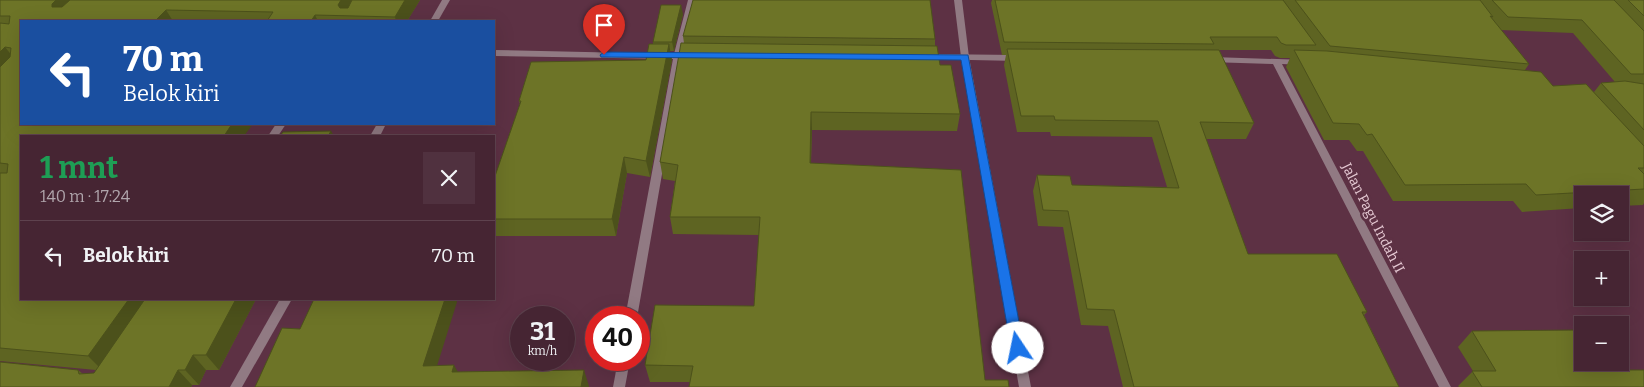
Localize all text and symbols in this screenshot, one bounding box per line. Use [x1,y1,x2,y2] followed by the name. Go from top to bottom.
[583,4,625,55] pin
[590,11,618,39] icon: arrive
[123,38,203,80] text: 70 m
[40,40,105,105] icon: left
[123,80,219,107] text: Belok kiri
[40,150,118,186] text: 1 mnt
[423,152,475,204] button: close
[1337,159,1408,276] street label: Jalan Pagu Indah II
[1574,186,1629,371] map controls
[1574,186,1629,241] button: layers
[40,187,130,206] text: 140 m · 17:24
[40,242,68,270] icon: left
[83,244,169,267] text: Belok kiri
[432,244,475,267] text: 70 m
[1574,251,1629,306] button: +
[585,306,650,371] speed limit sign: 40
[1574,316,1629,371] button: −
[530,317,555,347] text: 31
[991,321,1043,373] position arrow
[528,344,557,358] text: km/h

